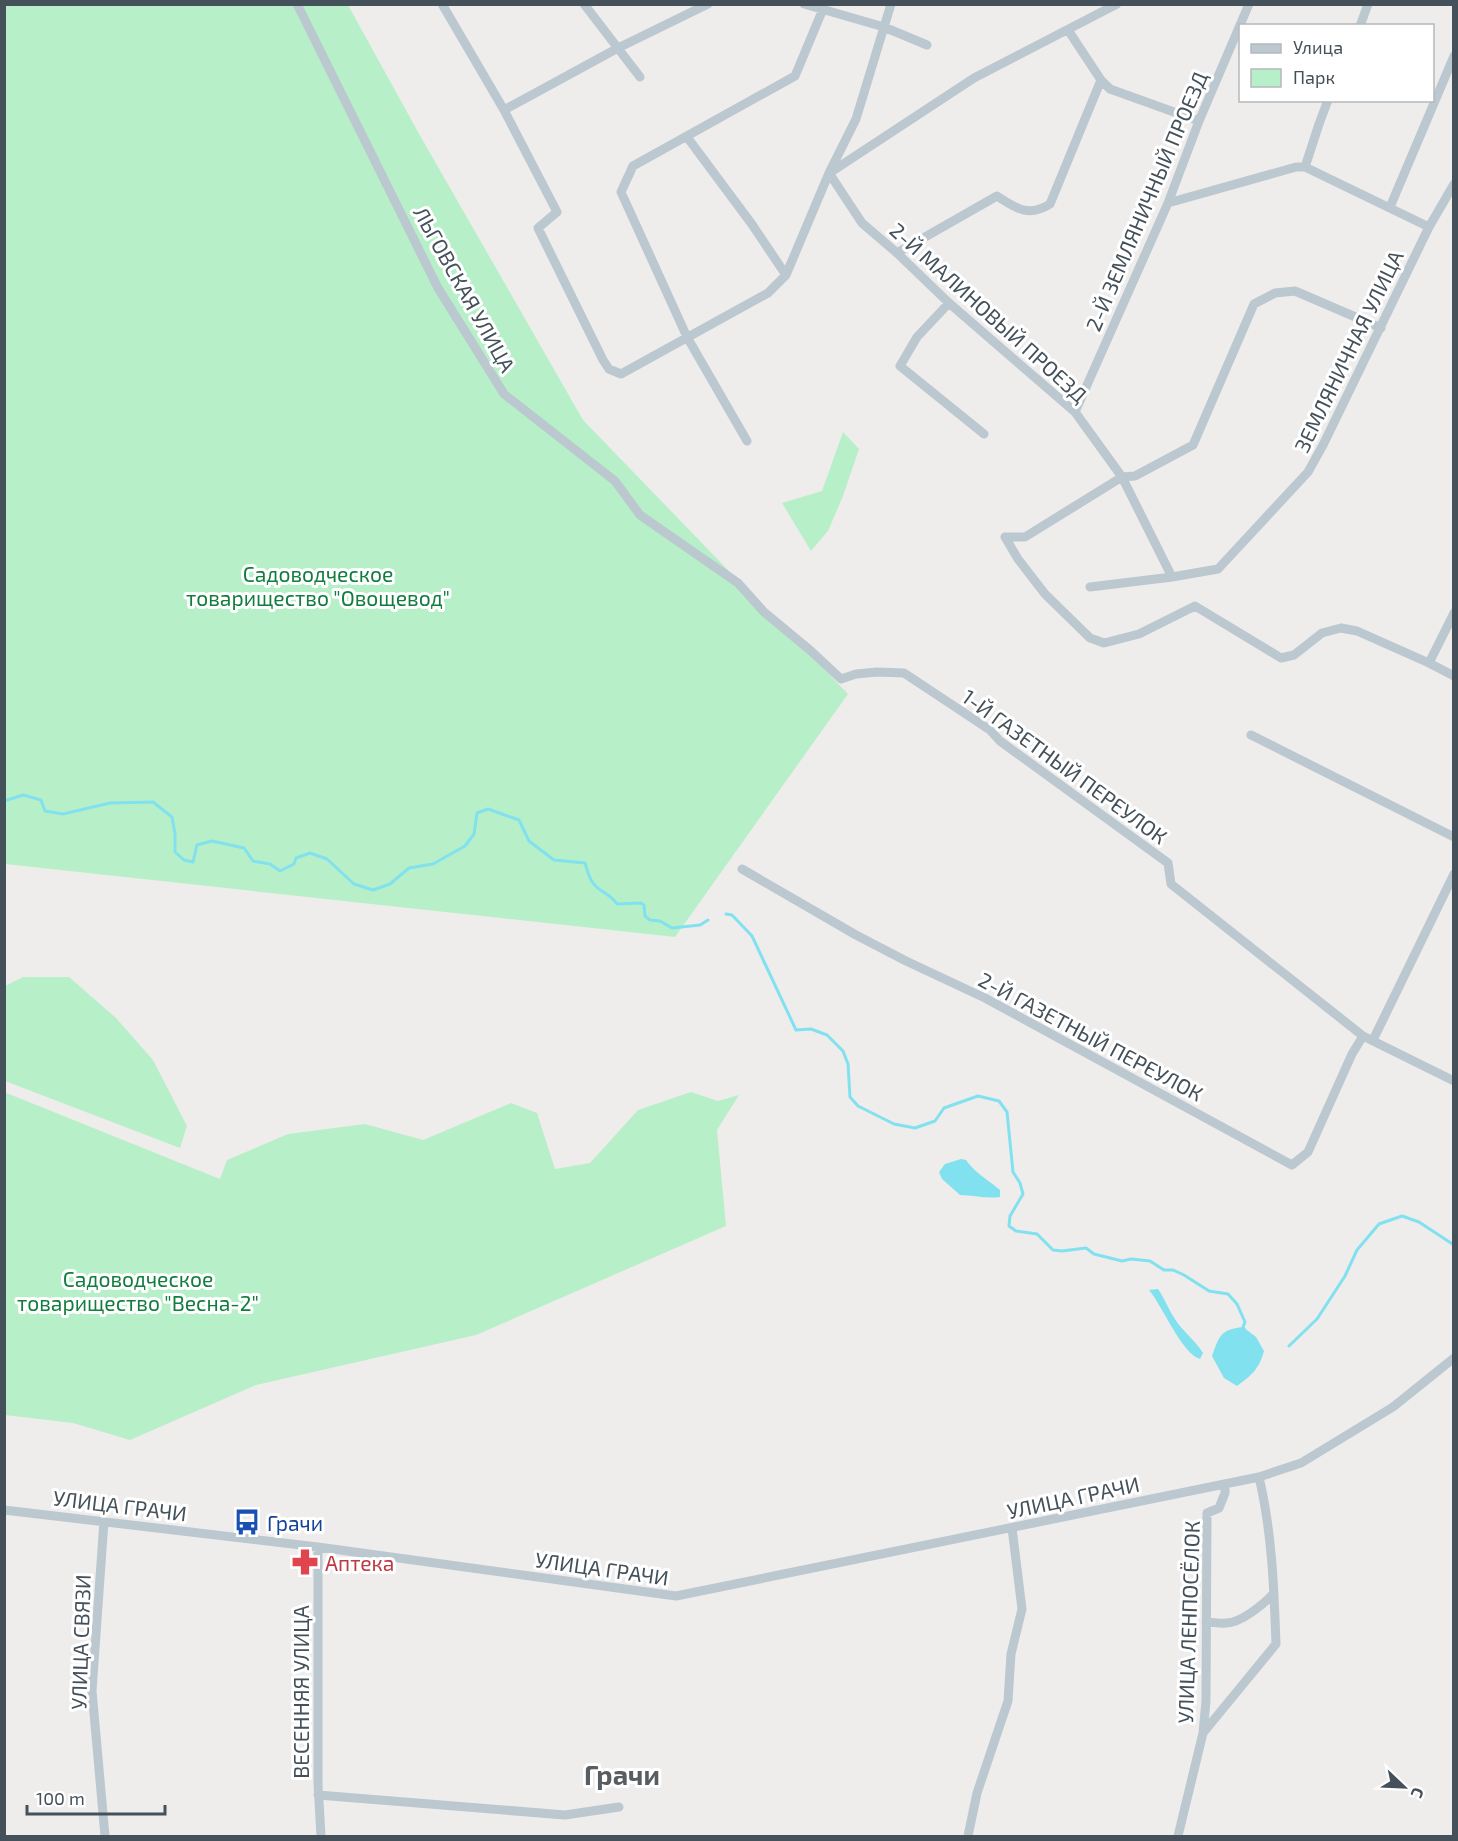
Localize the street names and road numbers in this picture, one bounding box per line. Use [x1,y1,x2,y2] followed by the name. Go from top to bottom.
[1080,67,1212,335] street label: 2-Й ЗЕМЛЯНИЧНЫЙ ПРОЕЗД
[409,202,521,376] street label: ЛЬГОВСКАЯ УЛИЦА
[885,217,1093,407] street label: 2-Й МАЛИНОВЫЙ ПРОЕЗД
[1288,246,1408,456] street label: ЗЕМЛЯНИЧНАЯ УЛИЦА
[958,683,1172,849] street label: 1-Й ГАЗЕТНЫЙ ПЕРЕУЛОК
[975,966,1207,1106] street label: 2-Й ГАЗЕТНЫЙ ПЕРЕУЛОК
[1005,1471,1141,1523] street label: УЛИЦА ГРАЧИ
[52,1484,188,1526] street label: УЛИЦА ГРАЧИ
[1172,1520,1204,1724] street label: УЛИЦА ЛЕНПОСЁЛОК
[534,1546,670,1590] street label: УЛИЦА ГРАЧИ
[65,1574,95,1710] street label: УЛИЦА СВЯЗИ
[288,1605,313,1779] street label: ВЕСЕННЯЯ УЛИЦА

